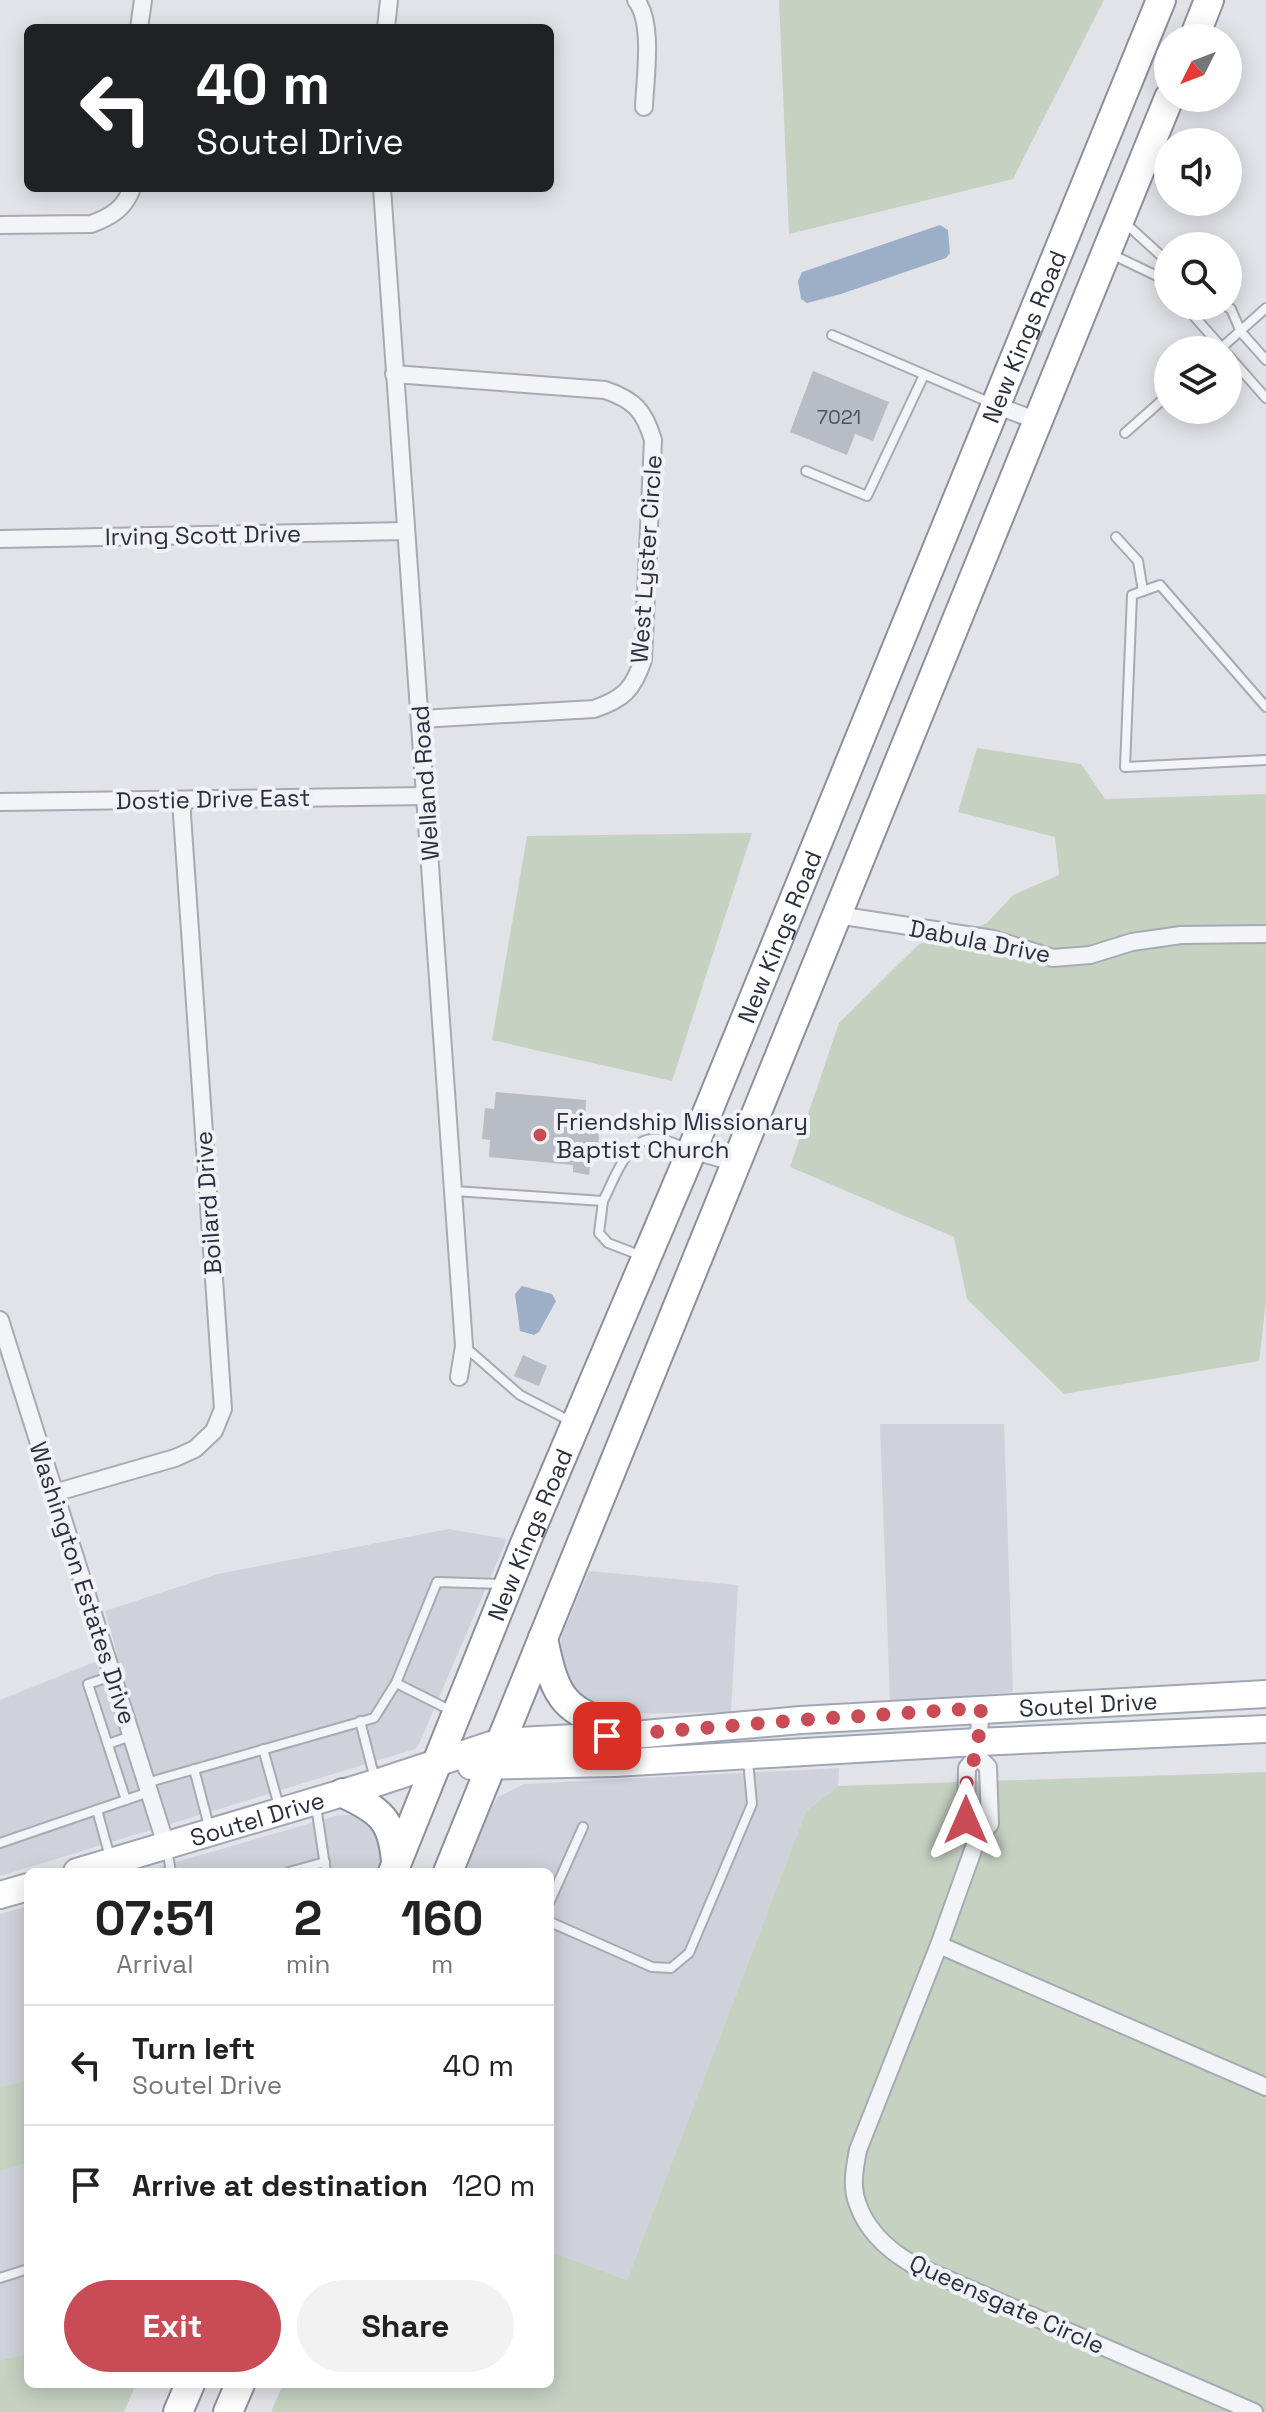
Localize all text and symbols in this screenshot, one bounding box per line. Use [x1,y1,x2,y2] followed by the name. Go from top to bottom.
[1154,24,1242,112] north arrow
[1154,24,1242,424] map controls
[196,49,330,120] text: 40 m
[64,56,168,160] icon: left
[196,119,404,165] text: Soutel Drive
[1154,128,1242,216] button: sound
[1154,232,1242,320] button: search
[975,246,1073,427] street label: New Kings Road
[1154,336,1242,424] button: layers
[817,404,861,430] house number: 7021
[623,454,669,664] street label: West Lyster Circle
[105,518,301,552] street label: Irving Scott Drive
[404,704,446,862] street label: Welland Road
[115,782,311,816] street label: Dostie Drive East
[730,846,828,1028] street label: New Kings Road
[907,912,1053,970] street label: Dabula Drive
[556,1106,808,1165] place label: Friendship Missionary Baptist Church
[531,1126,549,1144] marker: Friendship Missionary Baptist Church
[188,1130,228,1276] street label: Boilard Drive
[23,1438,143,1728] street label: Washington Estates Drive
[480,1444,579,1625] street label: New Kings Road
[1018,1685,1158,1723] street label: Soutel Drive
[573,1702,641,1770] pin
[585,1714,629,1758] icon: arrive
[924,1778,1008,1862] position arrow
[186,1784,328,1853] street label: Soutel Drive
[95,1888,215,1949] text: 07:51
[294,1888,322,1949] text: 2
[401,1888,483,1949] text: 160
[116,1947,194,1981] text: Arrival
[286,1947,330,1981] text: min
[431,1947,453,1981] text: m
[132,2029,255,2068] text: Turn left
[64,2043,108,2087] icon: left
[443,2046,514,2085] text: 40 m
[132,2068,282,2102] text: Soutel Drive
[64,2163,108,2207] icon: arrive
[132,2166,428,2205] text: Arrive at destination
[452,2166,535,2205] text: 120 m
[905,2247,1109,2361] street label: Queensgate Circle
[64,2280,281,2372] button: Exit
[297,2280,514,2372] button: Share

